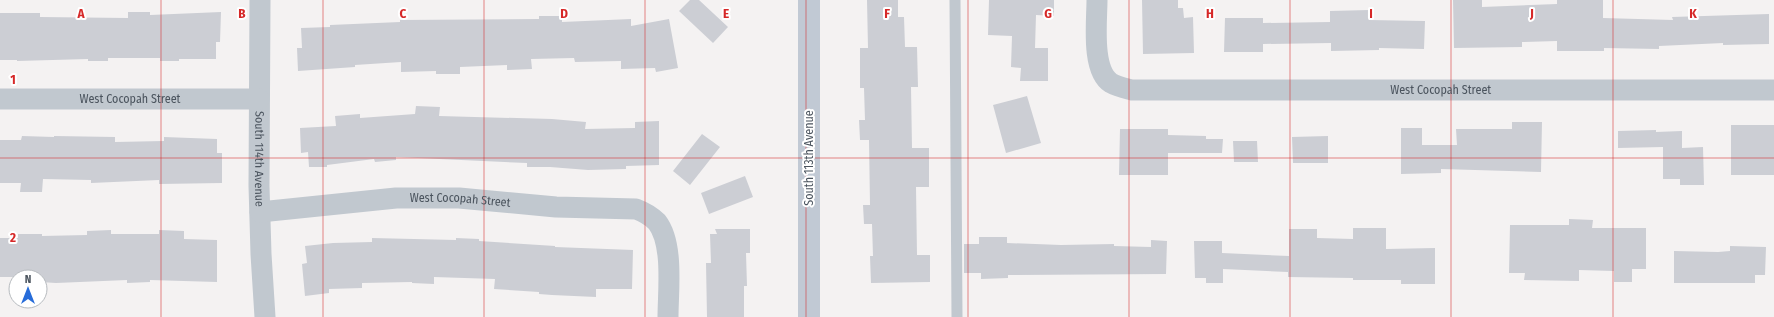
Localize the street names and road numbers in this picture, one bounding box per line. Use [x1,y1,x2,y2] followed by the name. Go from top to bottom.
[1390,83,1491,97] street label: West Cocopah Street
[80,92,181,106] street label: West Cocopah Street
[802,110,816,206] street label: South 113th Avenue
[252,111,267,207] street label: South 114th Avenue
[410,191,511,210] street label: West Cocopah Street

